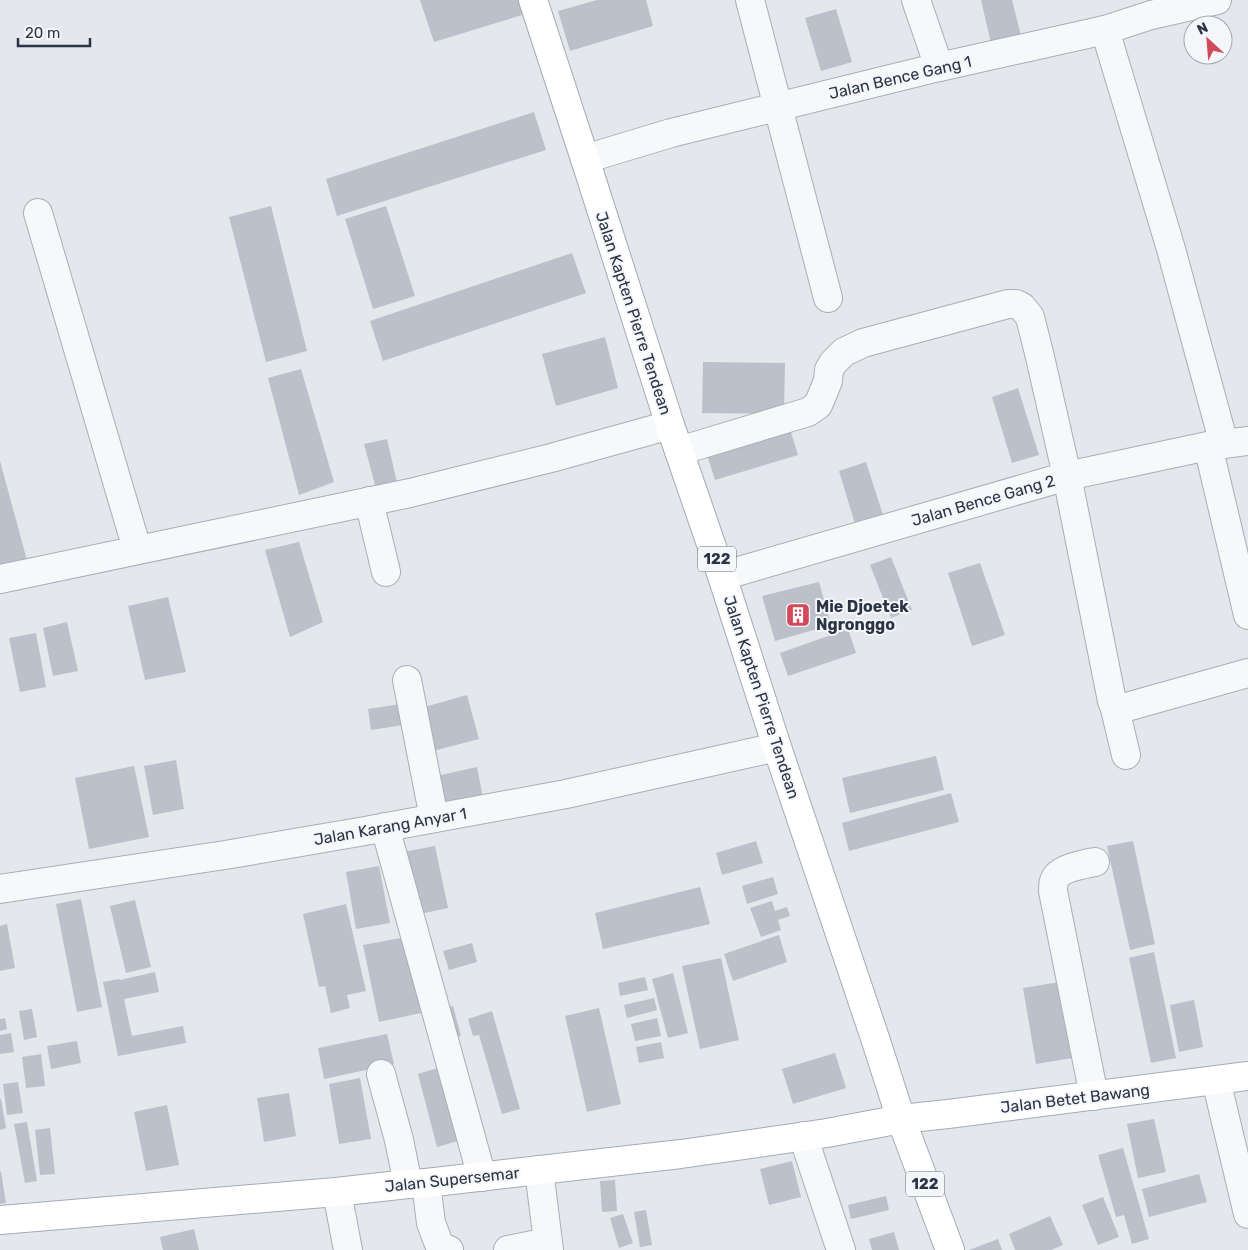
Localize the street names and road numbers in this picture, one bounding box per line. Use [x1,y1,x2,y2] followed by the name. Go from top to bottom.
[827,52,973,103] street label: Jalan Bence Gang 1
[592,209,675,417] street label: Jalan Kapten Pierre Tendean
[909,471,1057,530] street label: Jalan Bence Gang 2
[698,546,736,572] road number: 122
[720,593,803,801] street label: Jalan Kapten Pierre Tendean
[312,804,468,849] street label: Jalan Karang Anyar 1
[999,1080,1151,1117] street label: Jalan Betet Bawang
[384,1163,521,1196] street label: Jalan Supersemar
[906,1172,944,1196] road number: 122

